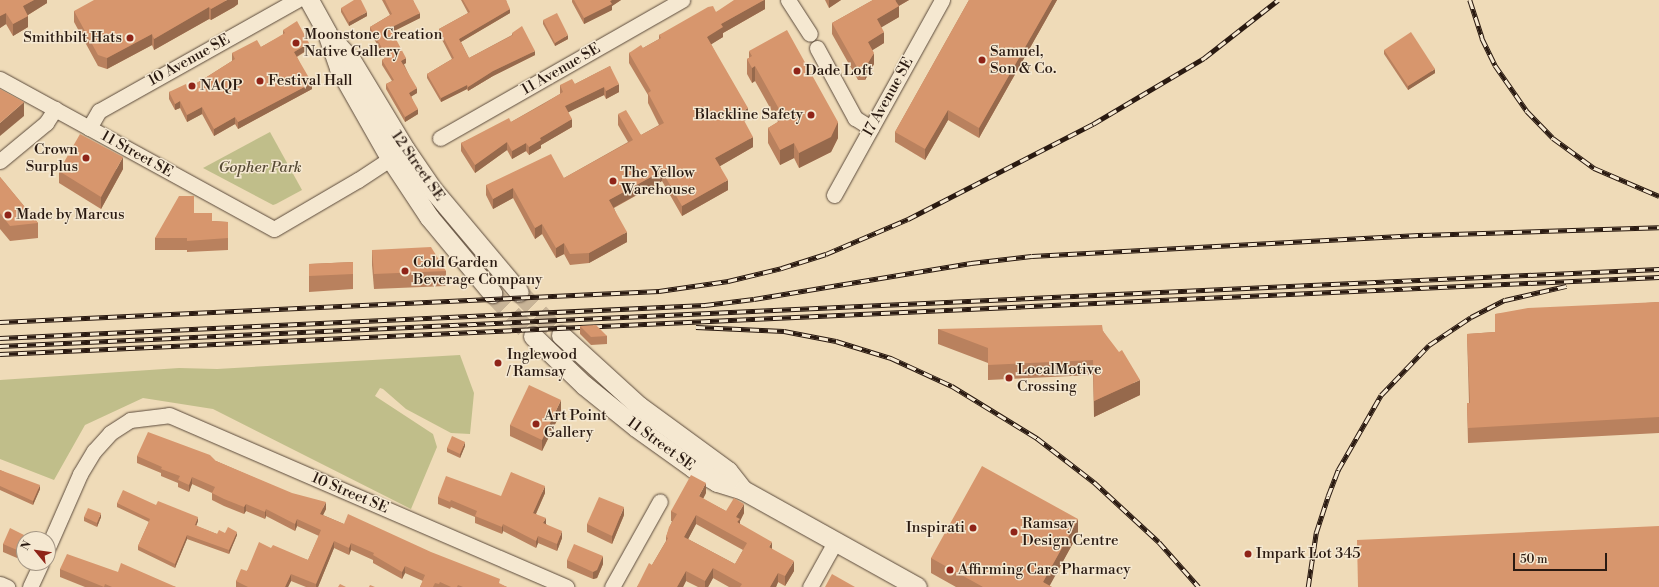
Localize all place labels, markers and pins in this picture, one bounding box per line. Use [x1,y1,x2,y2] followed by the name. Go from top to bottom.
[304,25,442,60] place label: Moonstone Creation Native Gallery
[23,29,122,47] place label: Smithbilt Hats
[125,33,135,43] marker: Smithbilt Hats
[291,38,301,48] marker: Moonstone Creation Native Gallery
[990,42,1056,77] place label: Samuel, Son & Co.
[977,55,987,65] marker: Samuel, Son & Co.
[805,62,873,80] place label: Dade Loft
[792,66,802,76] marker: Dade Loft
[268,72,352,90] place label: Festival Hall
[255,76,265,86] marker: Festival Hall
[200,77,243,95] place label: NAQP
[187,81,197,91] marker: NAQP
[695,106,803,124] place label: Blackline Safety
[806,110,816,120] marker: Blackline Safety
[26,140,78,175] place label: Crown Surplus
[81,153,91,163] marker: Crown Surplus
[621,163,695,198] place label: The Yellow Warehouse
[608,176,618,186] marker: The Yellow Warehouse
[16,206,125,224] place label: Made by Marcus
[3,210,13,220] marker: Made by Marcus
[413,253,542,288] place label: Cold Garden Beverage Company
[400,266,410,276] marker: Cold Garden Beverage Company
[507,345,577,380] place label: Inglewood / Ramsay
[492,357,504,369] marker: Inglewood / Ramsay
[1017,360,1102,395] place label: LocalMotive Crossing
[1004,373,1014,383] marker: LocalMotive Crossing
[544,406,606,441] place label: Art Point Gallery
[531,419,541,429] marker: Art Point Gallery
[1022,514,1119,549] place label: Ramsay Design Centre
[906,519,965,537] place label: Inspirati
[968,523,978,533] marker: Inspirati
[1009,527,1019,537] marker: Ramsay Design Centre
[1256,545,1361,563] place label: Impark Lot 345
[1243,549,1253,559] marker: Impark Lot 345
[958,561,1130,579] place label: Affirming Care Pharmacy
[945,565,955,575] marker: Affirming Care Pharmacy

